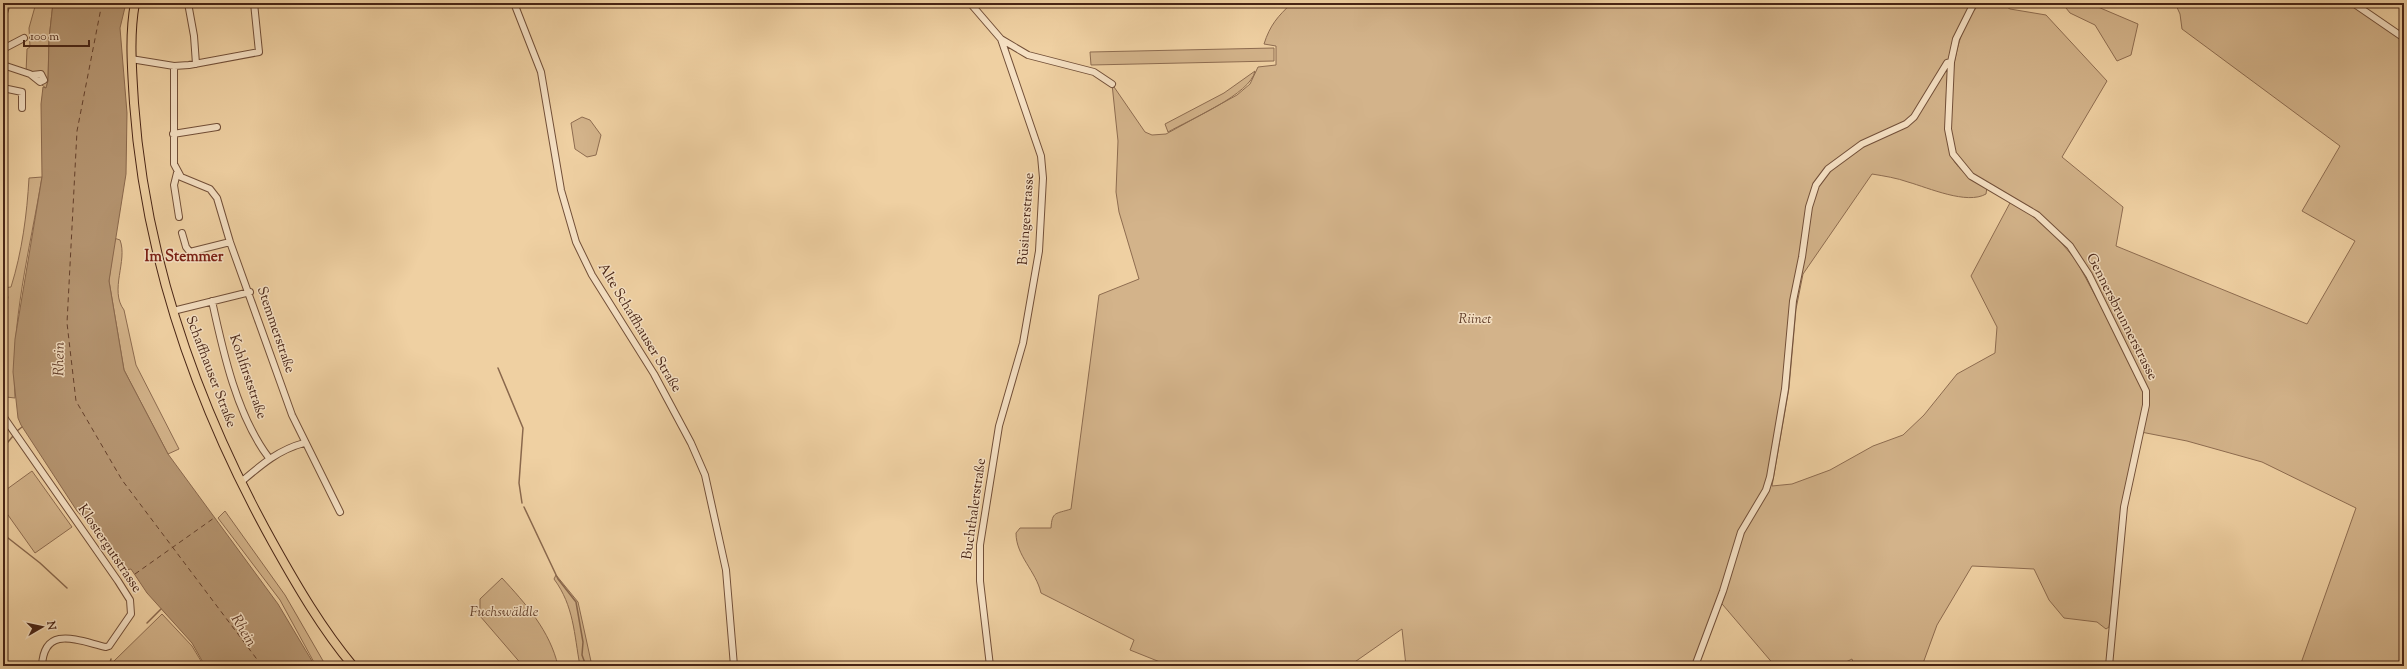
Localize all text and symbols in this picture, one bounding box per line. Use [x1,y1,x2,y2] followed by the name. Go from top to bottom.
[24,22,89,48] scale bar
[30,28,59,46] text: 100 m
[1014,172,1040,266] street label: Büsingerstrasse
[145,247,224,268] district label: Im Stemmer
[2080,250,2162,384] street label: Gennersbrunnerstrasse
[592,260,686,396] street label: Alte Schaffhauser Straße
[251,284,299,376] street label: Stemmerstraße
[1458,310,1492,330] park label: Riinet
[179,313,241,431] street label: Schaffhauser Straße
[223,332,271,422] street label: Kohlfirststraße
[49,341,71,376] water label: Rhein
[958,457,992,561] street label: Buchthalerstraße
[72,501,146,597] street label: Klostergutstrasse
[470,603,539,623] park label: Fuchswäldle
[22,607,62,647] north arrow
[225,611,261,651] water label: Rhein
[42,619,60,631] text: N

